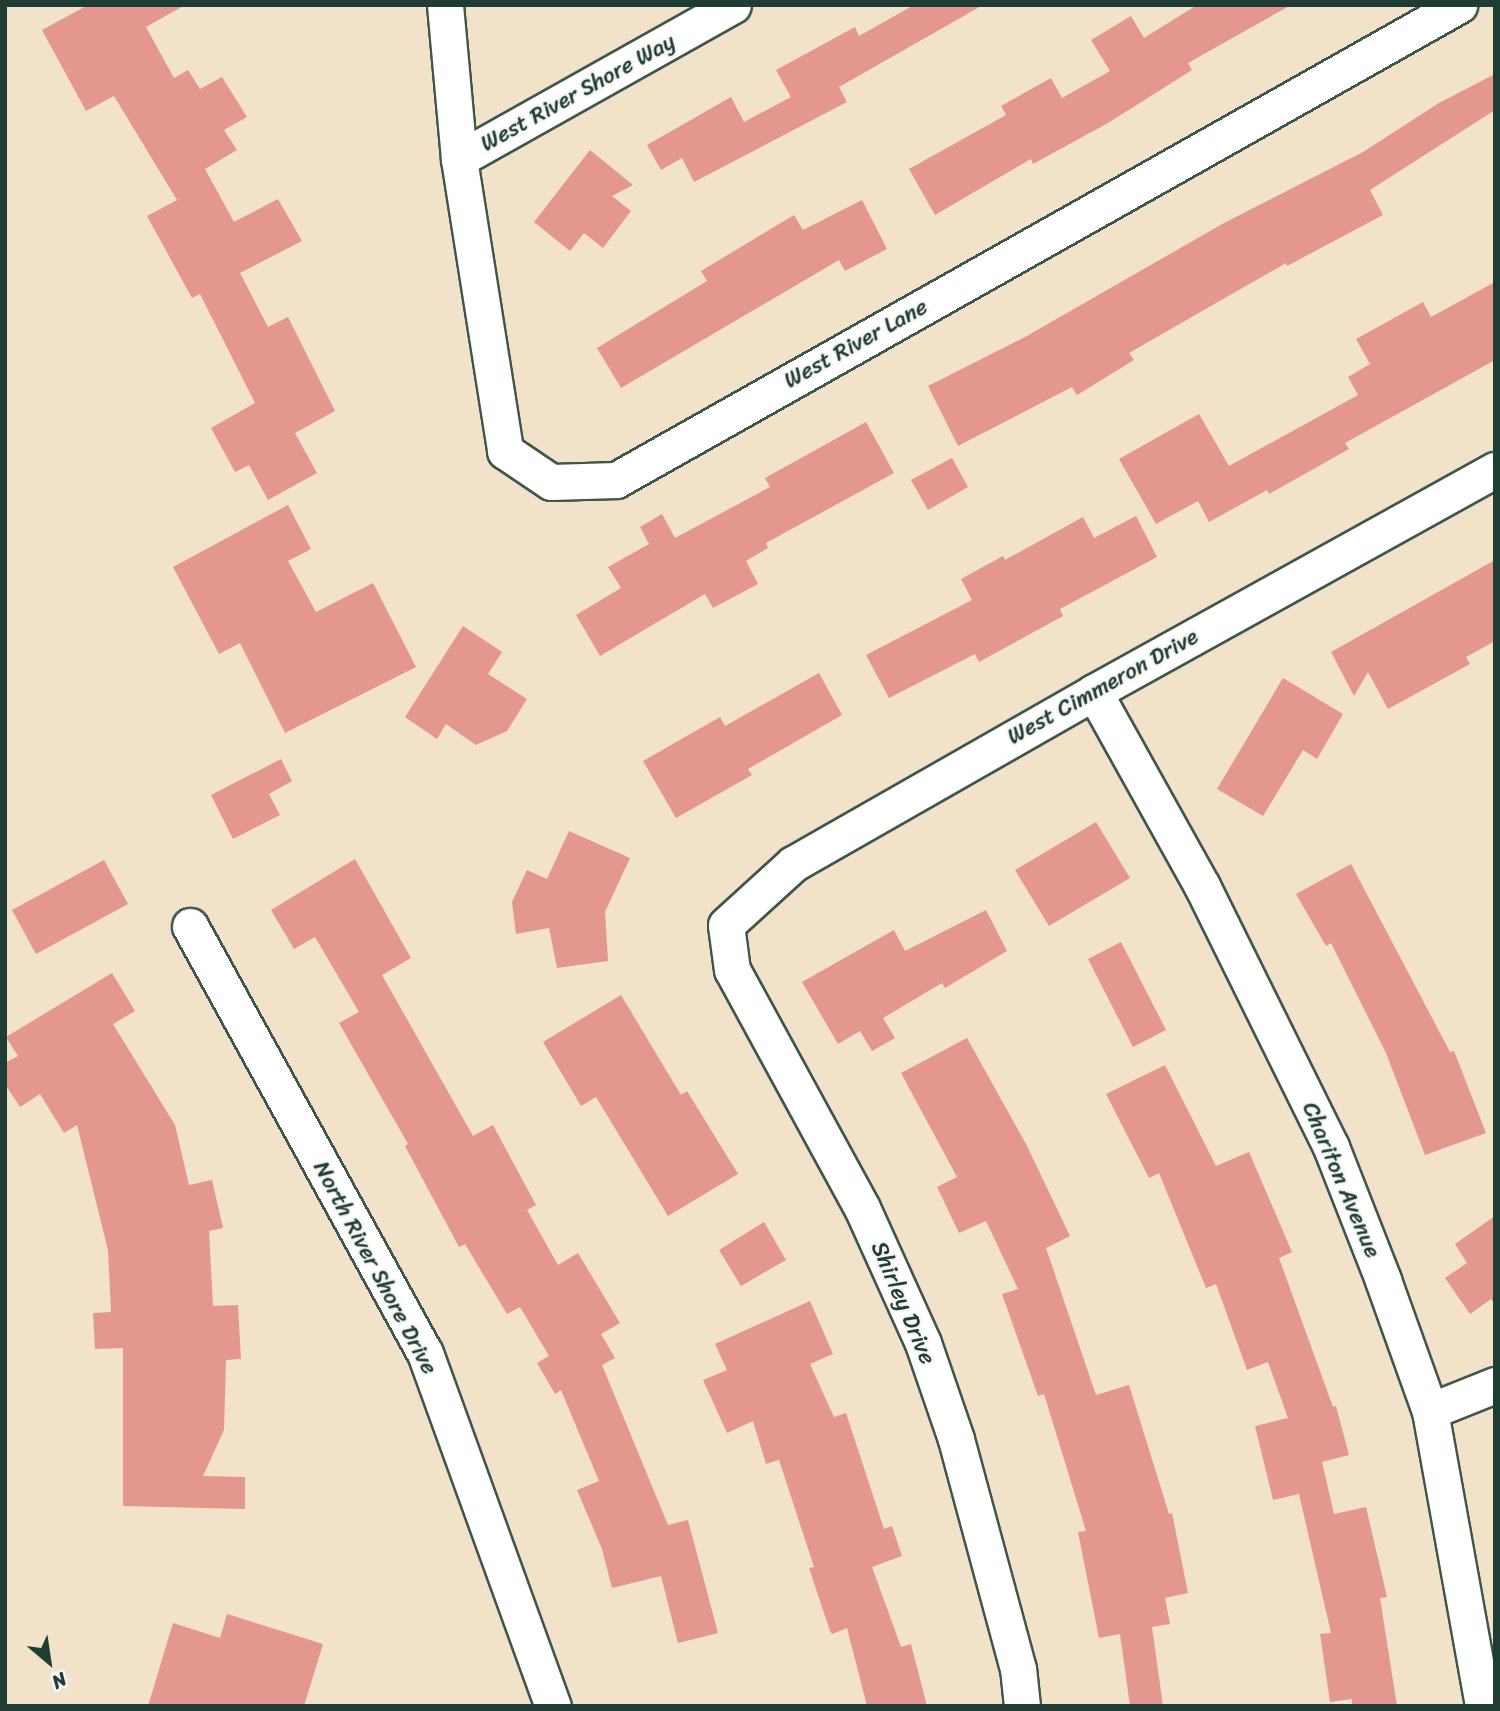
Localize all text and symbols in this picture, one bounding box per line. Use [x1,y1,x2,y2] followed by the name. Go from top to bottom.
[475,27,681,159] street label: West River Shore Way
[779,293,933,395] street label: West River Lane
[1002,623,1204,751] street label: West Cimmeron Drive
[1296,1098,1386,1262] street label: Chariton Avenue
[306,1155,444,1381] street label: North River Shore Drive
[865,1237,941,1369] street label: Shirley Drive
[14,1627,84,1697] north arrow
[46,1663,73,1698] text: N

